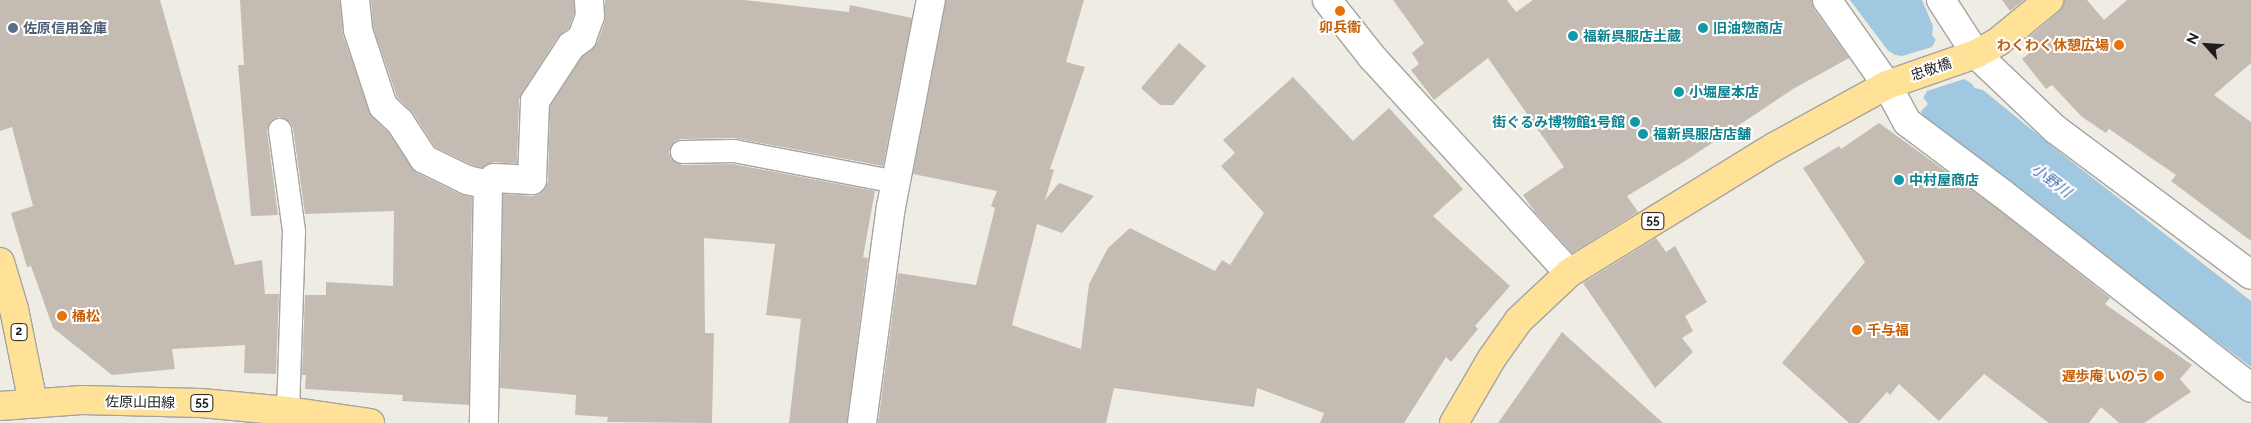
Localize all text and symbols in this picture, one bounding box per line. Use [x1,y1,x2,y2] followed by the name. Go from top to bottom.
[1334,5,1346,17] marker: 卯兵衞
[1319,19,1361,35] place label: 卯兵衞
[23,20,107,36] place label: 佐原信用金庫
[1713,20,1783,36] place label: 旧油惣商店
[2181,20,2231,70] north arrow
[7,22,19,34] marker: 佐原信用金庫
[1697,22,1709,34] marker: 旧油惣商店
[1583,28,1681,44] place label: 福新呉服店土蔵
[1567,30,1579,42] marker: 福新呉服店土蔵
[2183,30,2202,47] text: N
[1997,37,2109,53] place label: わくわく休憩広場
[2113,39,2125,51] marker: わくわく休憩広場
[1908,54,1954,84] street label: 忠敬橋
[1689,84,1759,100] place label: 小堀屋本店
[1673,86,1685,98] marker: 小堀屋本店
[1492,114,1625,130] place label: 街ぐるみ博物館1号館
[1629,116,1641,128] marker: 街ぐるみ博物館1号館
[1653,126,1751,142] place label: 福新呉服店店舗
[1637,128,1649,140] marker: 福新呉服店店舗
[2028,160,2074,202] water label: 小野川
[1909,172,1979,188] place label: 中村屋商店
[1893,174,1905,186] marker: 中村屋商店
[1640,212,1666,230] road number: 55
[72,308,100,324] place label: 桶松
[56,310,68,322] marker: 桶松
[10,322,28,342] road number: 2
[1867,322,1909,338] place label: 千与福
[1851,324,1863,336] marker: 千与福
[2062,368,2149,384] place label: 遅歩庵 いのう
[2153,370,2165,382] marker: 遅歩庵 いのう
[105,393,175,411] street label: 佐原山田線
[190,393,214,412] road number: 55

